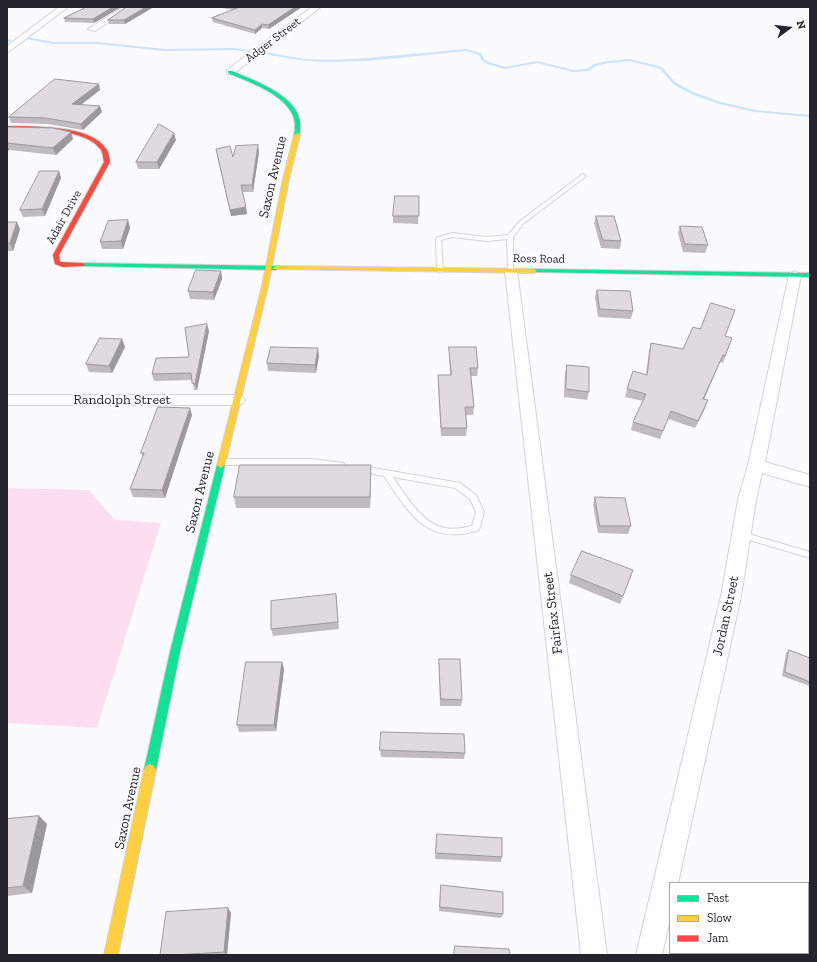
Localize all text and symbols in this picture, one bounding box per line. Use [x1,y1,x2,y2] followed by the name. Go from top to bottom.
[769,8,809,48] north arrow
[242,14,304,66] street label: Adger Street
[794,19,808,30] text: N
[255,134,291,220] street label: Saxon Avenue
[43,188,85,246] street label: Adair Drive
[513,251,565,267] street label: Ross Road
[73,392,171,408] street label: Randolph Street
[182,449,218,535] street label: Saxon Avenue
[540,571,566,655] street label: Fairfax Street
[709,574,743,658] street label: Jordan Street
[111,765,145,851] street label: Saxon Avenue
[669,882,809,954] legend
[707,891,729,905] text: Fast
[707,911,732,925] text: Slow
[707,931,728,945] text: Jam

